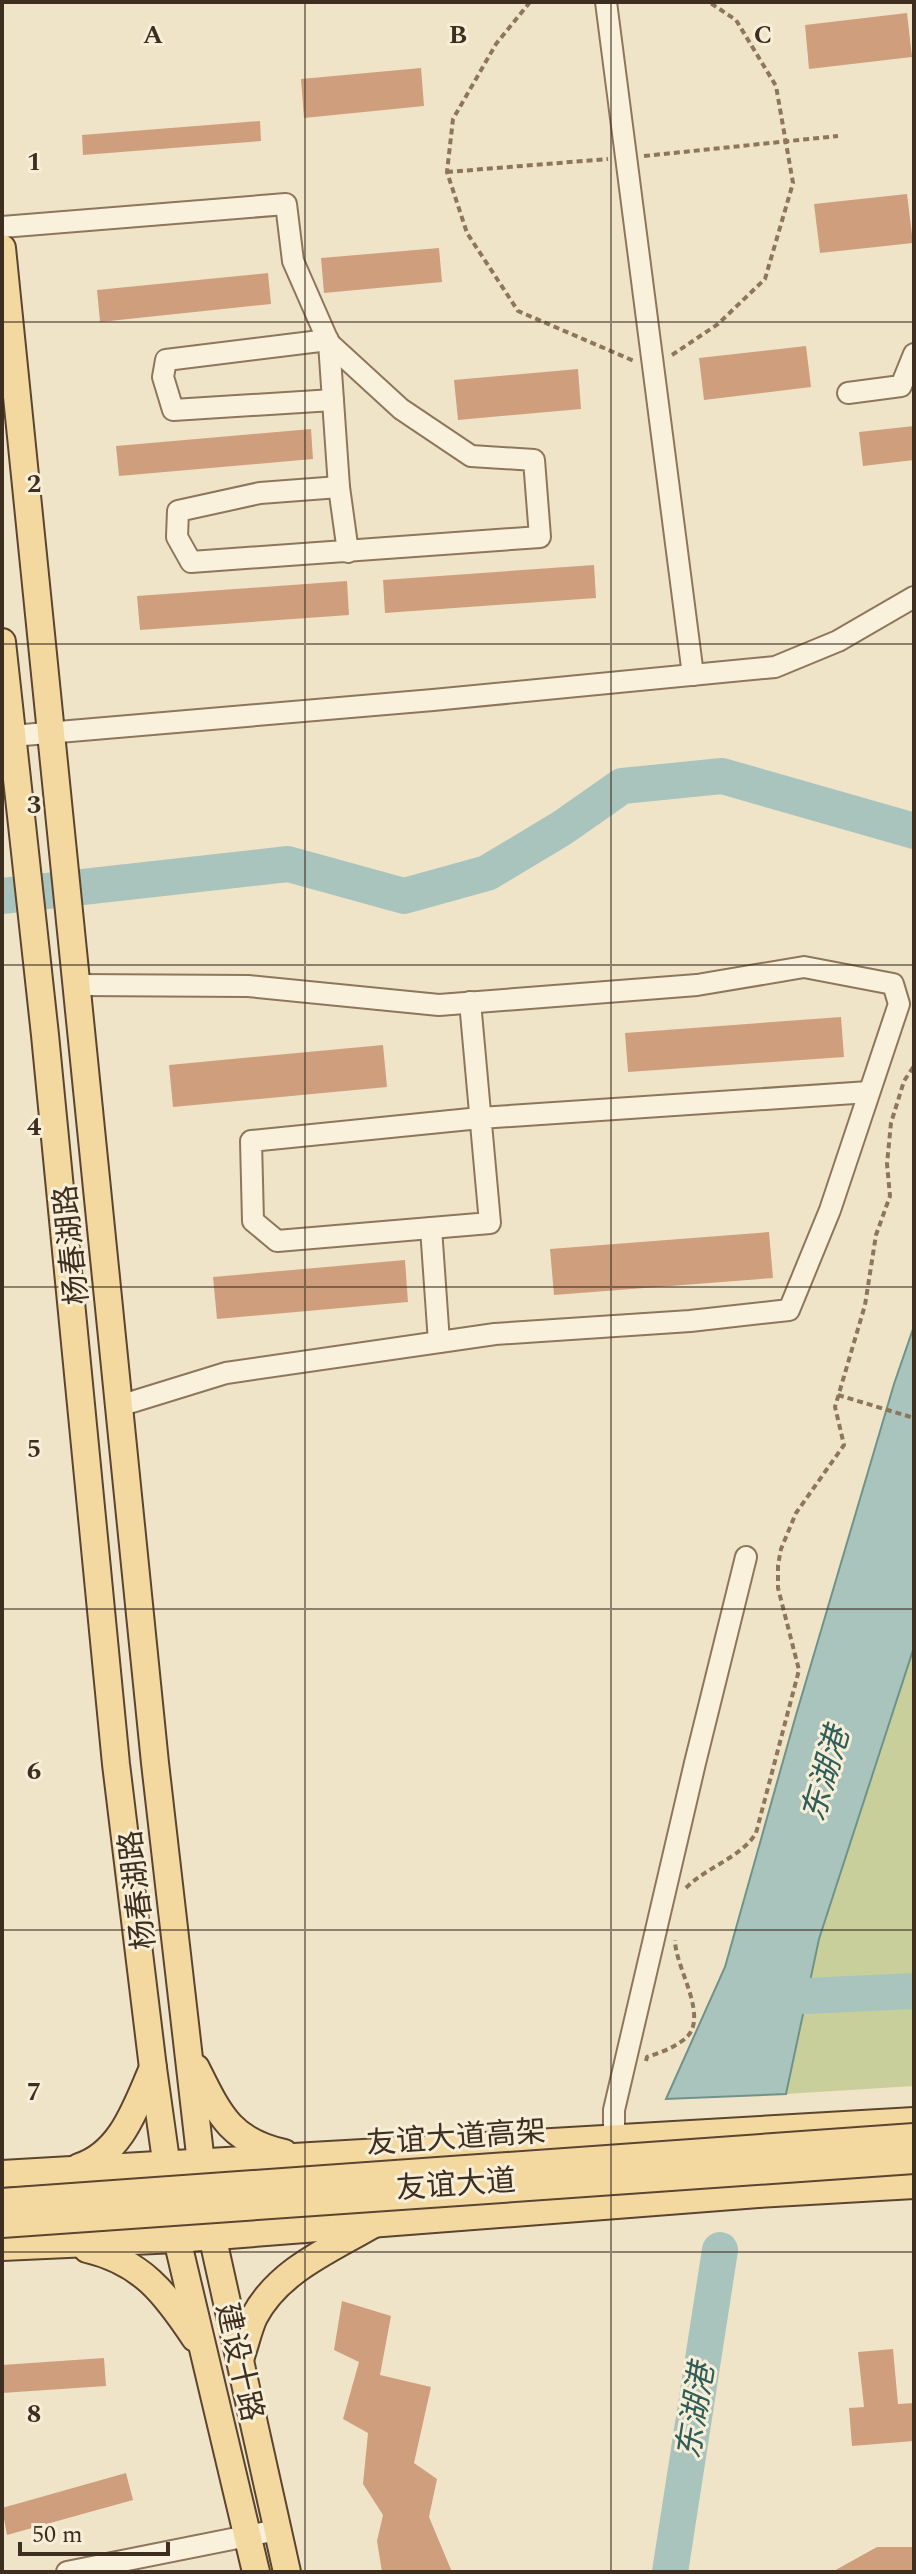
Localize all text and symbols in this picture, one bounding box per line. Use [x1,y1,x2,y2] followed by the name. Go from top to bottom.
[143,15,163,55] text: A
[449,15,467,55] text: B
[754,15,772,55] text: C
[27,142,41,182] text: 1
[27,464,41,504] text: 2
[27,785,41,825] text: 3
[27,1107,42,1147] text: 4
[43,1183,101,1307] street label: 杨春湖路
[27,1429,41,1469] text: 5
[790,1718,864,1827] water label: 东湖港
[27,1751,41,1791] text: 6
[108,1828,168,1952] street label: 杨春湖路
[27,2072,41,2112] text: 7
[365,2109,547,2167] street label: 友谊大道高架
[395,2158,518,2212] street label: 友谊大道
[203,2299,275,2426] street label: 建设十路
[665,2356,729,2462] water label: 东湖港
[27,2394,41,2434] text: 8
[20,2506,168,2556] scale bar
[32,2517,83,2553] text: 50 m

